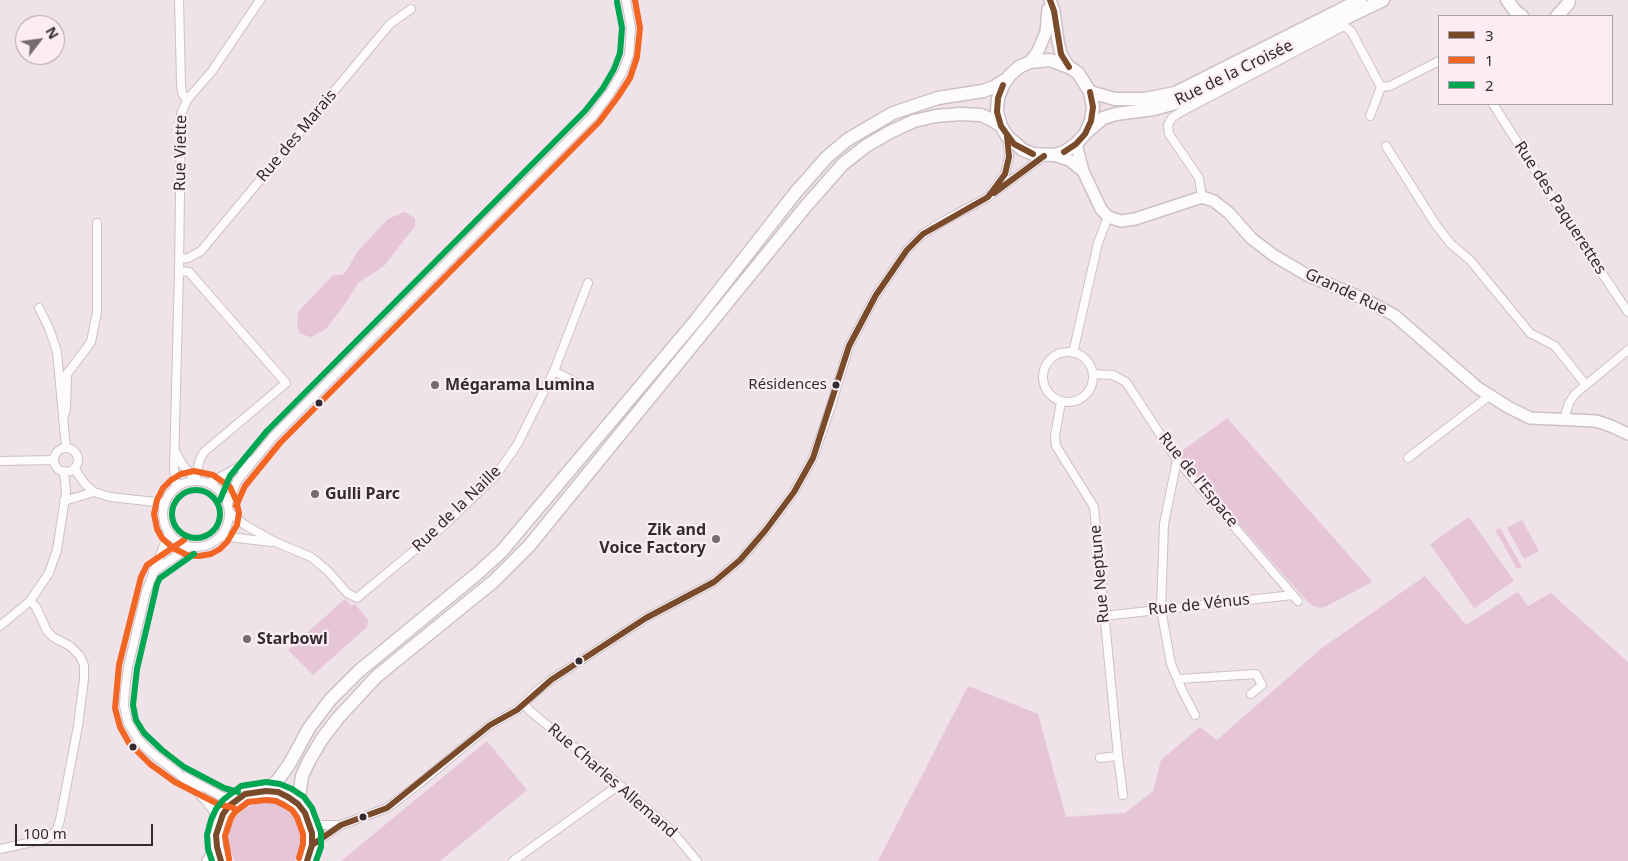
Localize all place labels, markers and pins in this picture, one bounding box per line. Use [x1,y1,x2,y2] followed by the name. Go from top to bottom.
[445,375,595,395] place label: Mégarama Lumina
[748,376,827,394] place label: Résidences
[429,379,441,391] marker: Mégarama Lumina
[831,380,841,390] marker: Résidences
[314,398,324,408] unlabelled marker
[325,484,400,504] place label: Gulli Parc
[309,488,321,500] marker: Gulli Parc
[599,520,706,558] place label: Zik and Voice Factory
[710,533,722,545] marker: Zik and Voice Factory
[257,629,328,649] place label: Starbowl
[241,633,253,645] marker: Starbowl
[574,656,584,666] unlabelled marker
[128,742,138,752] unlabelled marker
[358,812,368,822] unlabelled marker

